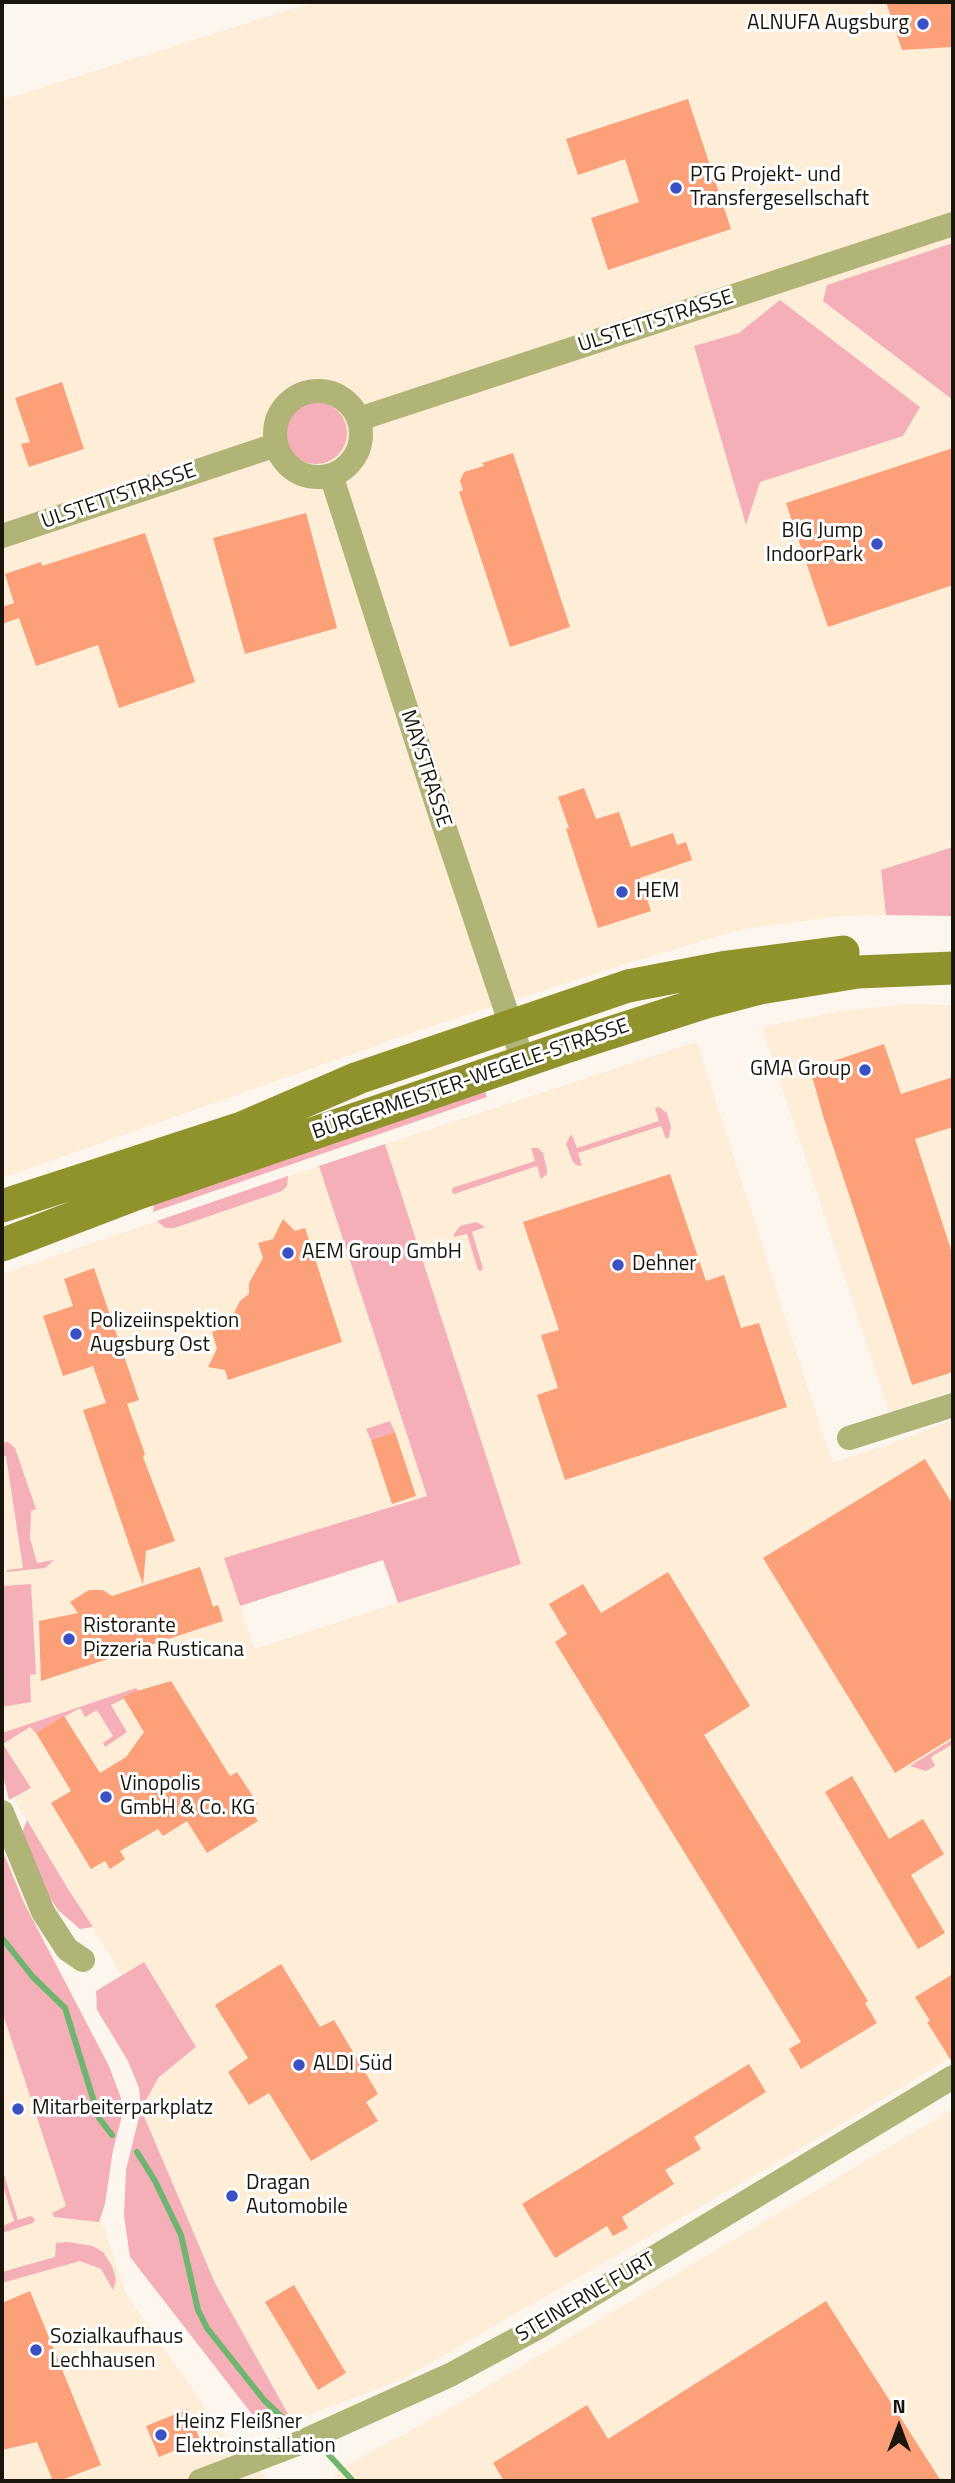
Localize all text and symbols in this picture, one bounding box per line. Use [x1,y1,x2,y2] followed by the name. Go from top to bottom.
[747,11,909,37] place label: ALNUFA Augsburg
[915,16,931,32] marker: ALNUFA Augsburg
[690,163,869,213] place label: PTG Projekt- und Transfergesellschaft
[668,180,684,196] marker: PTG Projekt- und Transfergesellschaft
[575,285,737,359] street label: ULSTETTSTRASSE
[38,459,200,535] street label: ULSTETTSTRASSE
[766,519,863,569] place label: BIG Jump IndoorPark
[869,536,885,552] marker: BIG Jump IndoorPark
[394,707,456,831] street label: MAYSTRASSE
[636,879,679,905] place label: HEM
[614,884,630,900] marker: HEM
[309,1014,633,1146] street label: BÜRGERMEISTER-WEGELE-STRASSE
[750,1057,851,1083] place label: GMA Group
[857,1062,873,1078] marker: GMA Group
[302,1240,462,1266] place label: AEM Group GmbH
[280,1245,296,1261] marker: AEM Group GmbH
[632,1252,697,1278] place label: Dehner
[610,1257,626,1273] marker: Dehner
[90,1309,239,1359] place label: Polizeiinspektion Augsburg Ost
[68,1326,84,1342] marker: Polizeiinspektion Augsburg Ost
[83,1614,244,1664] place label: Ristorante Pizzeria Rusticana
[61,1631,77,1647] marker: Ristorante Pizzeria Rusticana
[120,1772,255,1822] place label: Vinopolis GmbH & Co. KG
[98,1789,114,1805] marker: Vinopolis GmbH & Co. KG
[313,2052,393,2078] place label: ALDI Süd
[291,2057,307,2073] marker: ALDI Süd
[32,2096,213,2122] place label: Mitarbeiterparkplatz
[10,2101,26,2117] marker: Mitarbeiterparkplatz
[246,2171,348,2221] place label: Dragan Automobile
[224,2188,240,2204] marker: Dragan Automobile
[512,2248,660,2348] street label: STEINERNE FURT
[50,2325,183,2375] place label: Sozialkaufhaus Lechhausen
[28,2342,44,2358] marker: Sozialkaufhaus Lechhausen
[892,2391,906,2420] text: N
[864,2392,934,2462] north arrow
[175,2410,336,2460] place label: Heinz Fleißner Elektroinstallation
[153,2427,169,2443] marker: Heinz Fleißner Elektroinstallation

